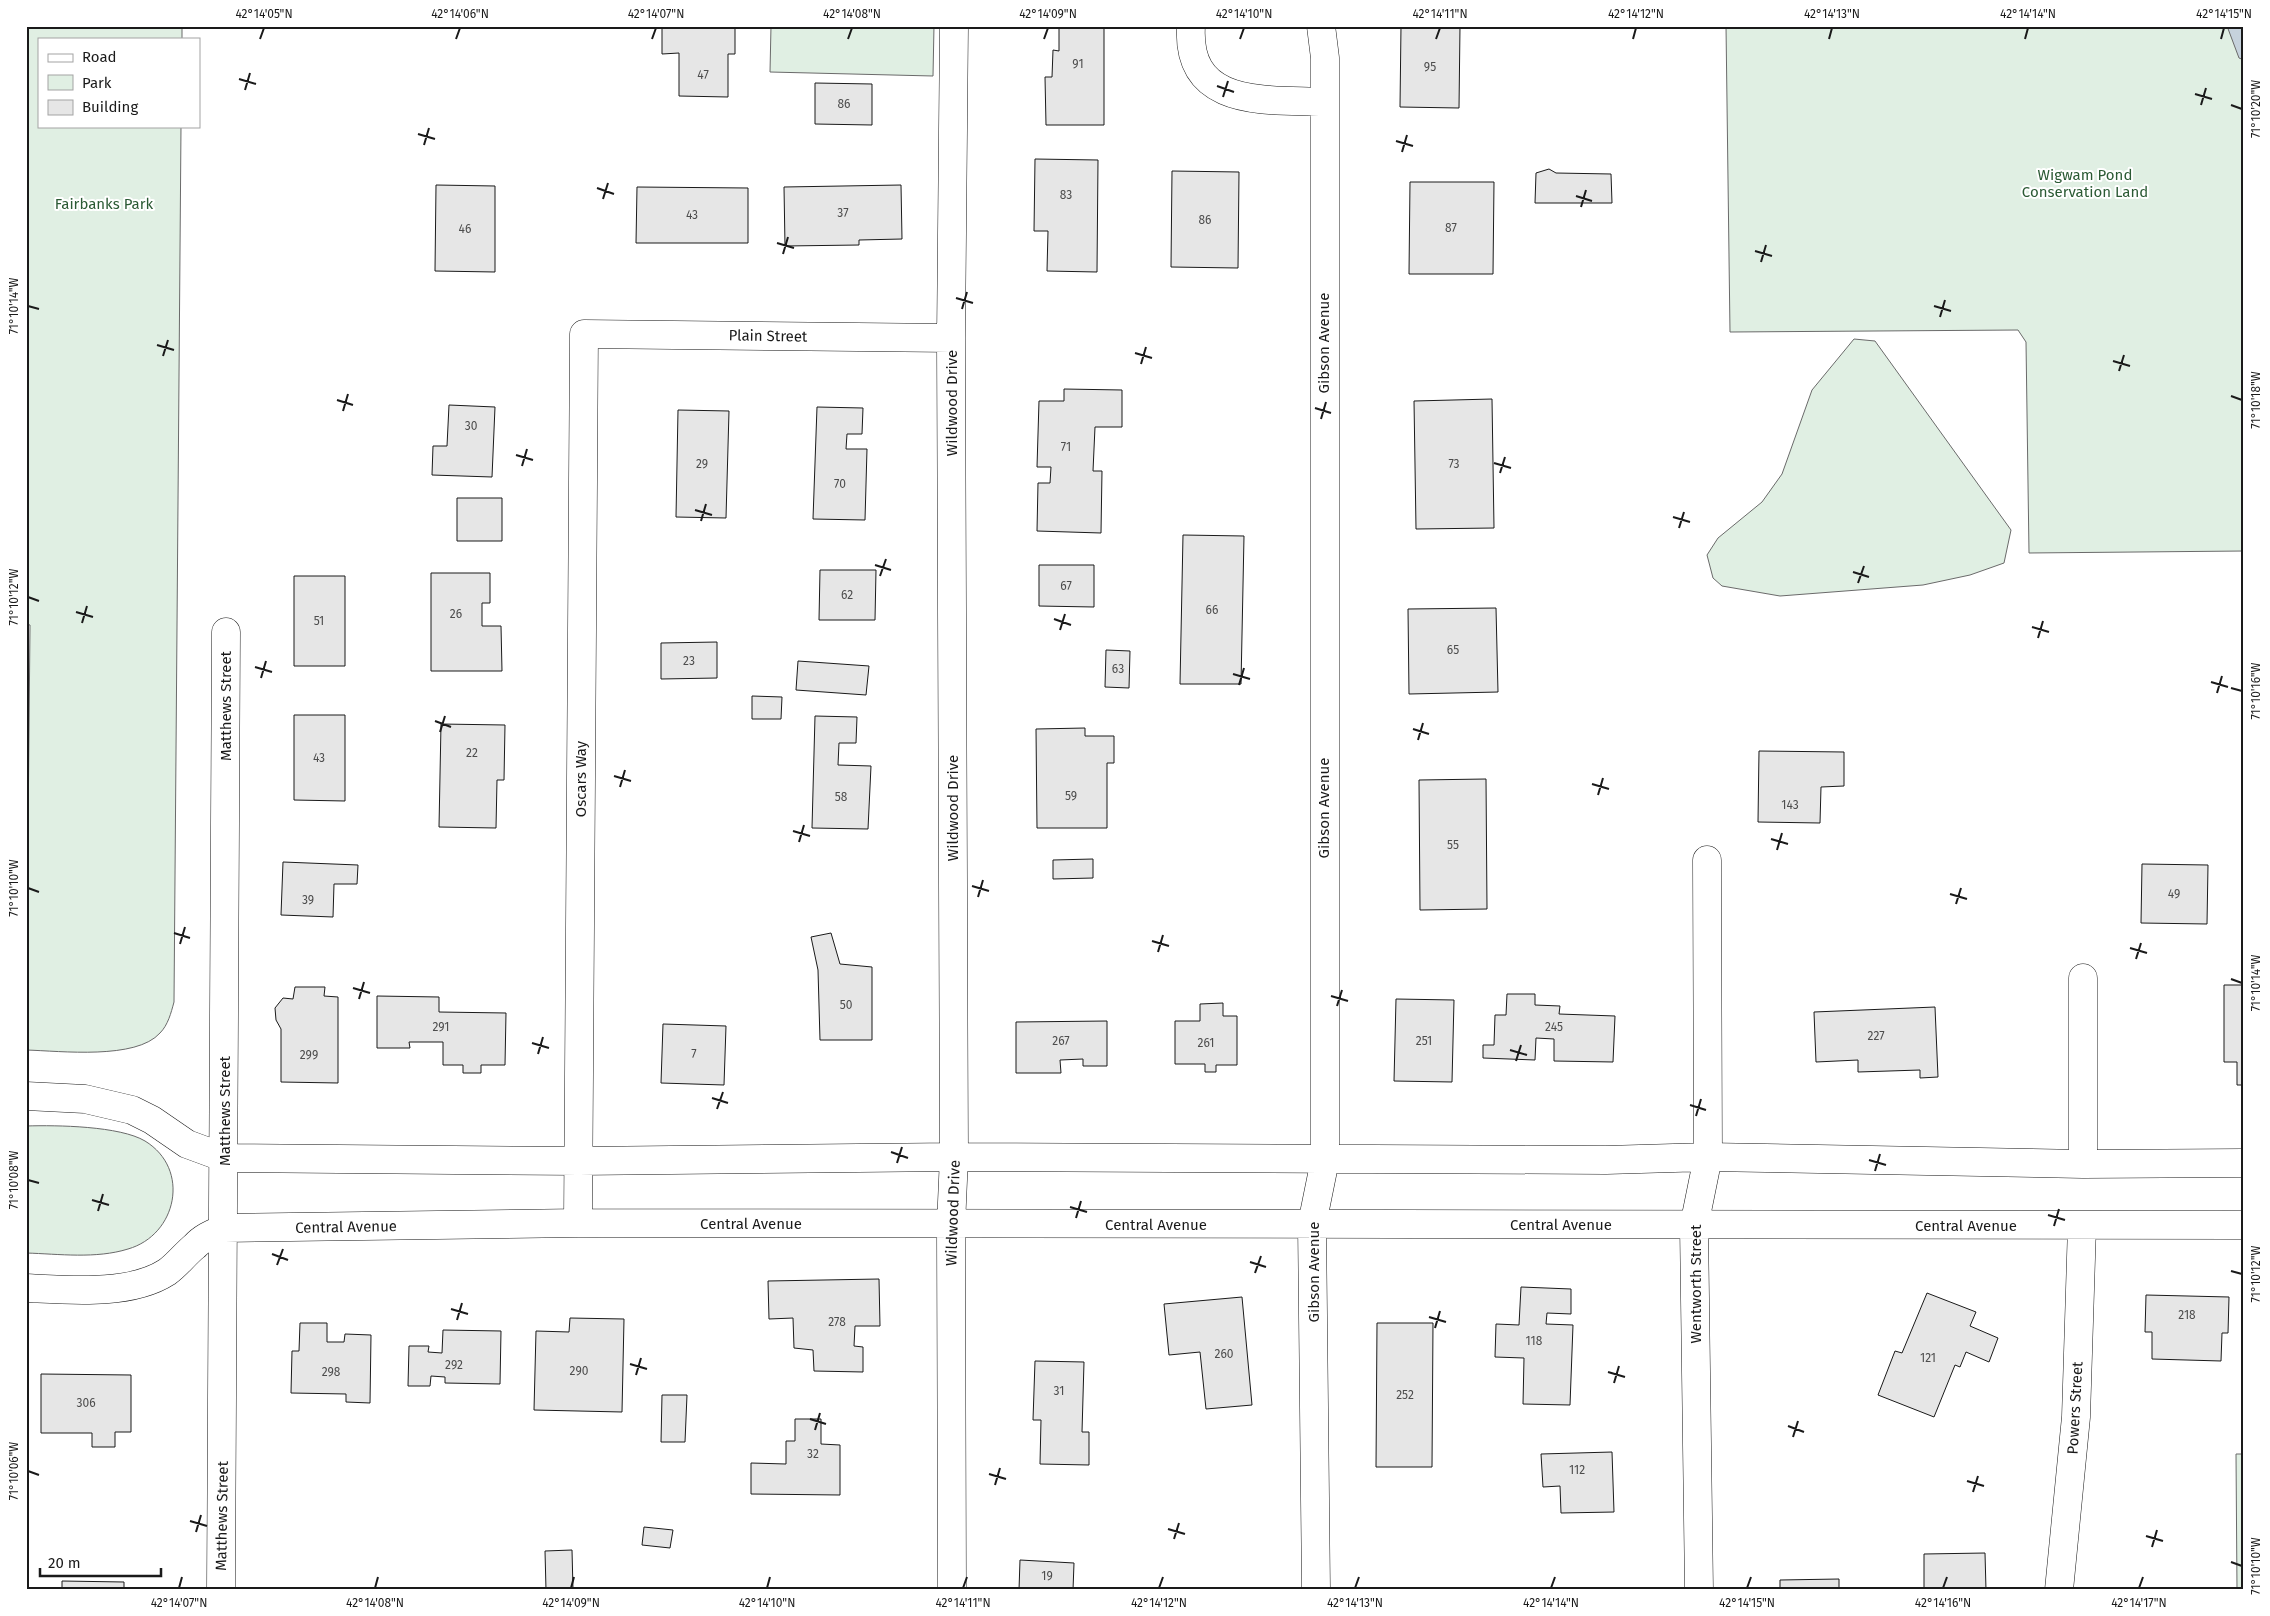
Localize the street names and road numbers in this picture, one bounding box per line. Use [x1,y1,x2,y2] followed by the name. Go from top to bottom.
[1315,293,1333,393] street label: Gibson Avenue
[728,326,808,346] street label: Plain Street
[943,350,961,456] street label: Wildwood Drive
[217,650,235,761] street label: Matthews Street
[572,740,590,817] street label: Oscars Way
[944,755,962,861] street label: Wildwood Drive
[1315,758,1333,858] street label: Gibson Avenue
[216,1055,234,1166] street label: Matthews Street
[942,1160,964,1266] street label: Wildwood Drive
[700,1215,802,1233] street label: Central Avenue
[1105,1216,1207,1234] street label: Central Avenue
[1510,1216,1612,1234] street label: Central Avenue
[295,1217,397,1237] street label: Central Avenue
[1915,1217,2017,1235] street label: Central Avenue
[1305,1222,1323,1322] street label: Gibson Avenue
[1687,1224,1705,1343] street label: Wentworth Street
[2064,1360,2086,1455] street label: Powers Street
[212,1460,232,1571] street label: Matthews Street

